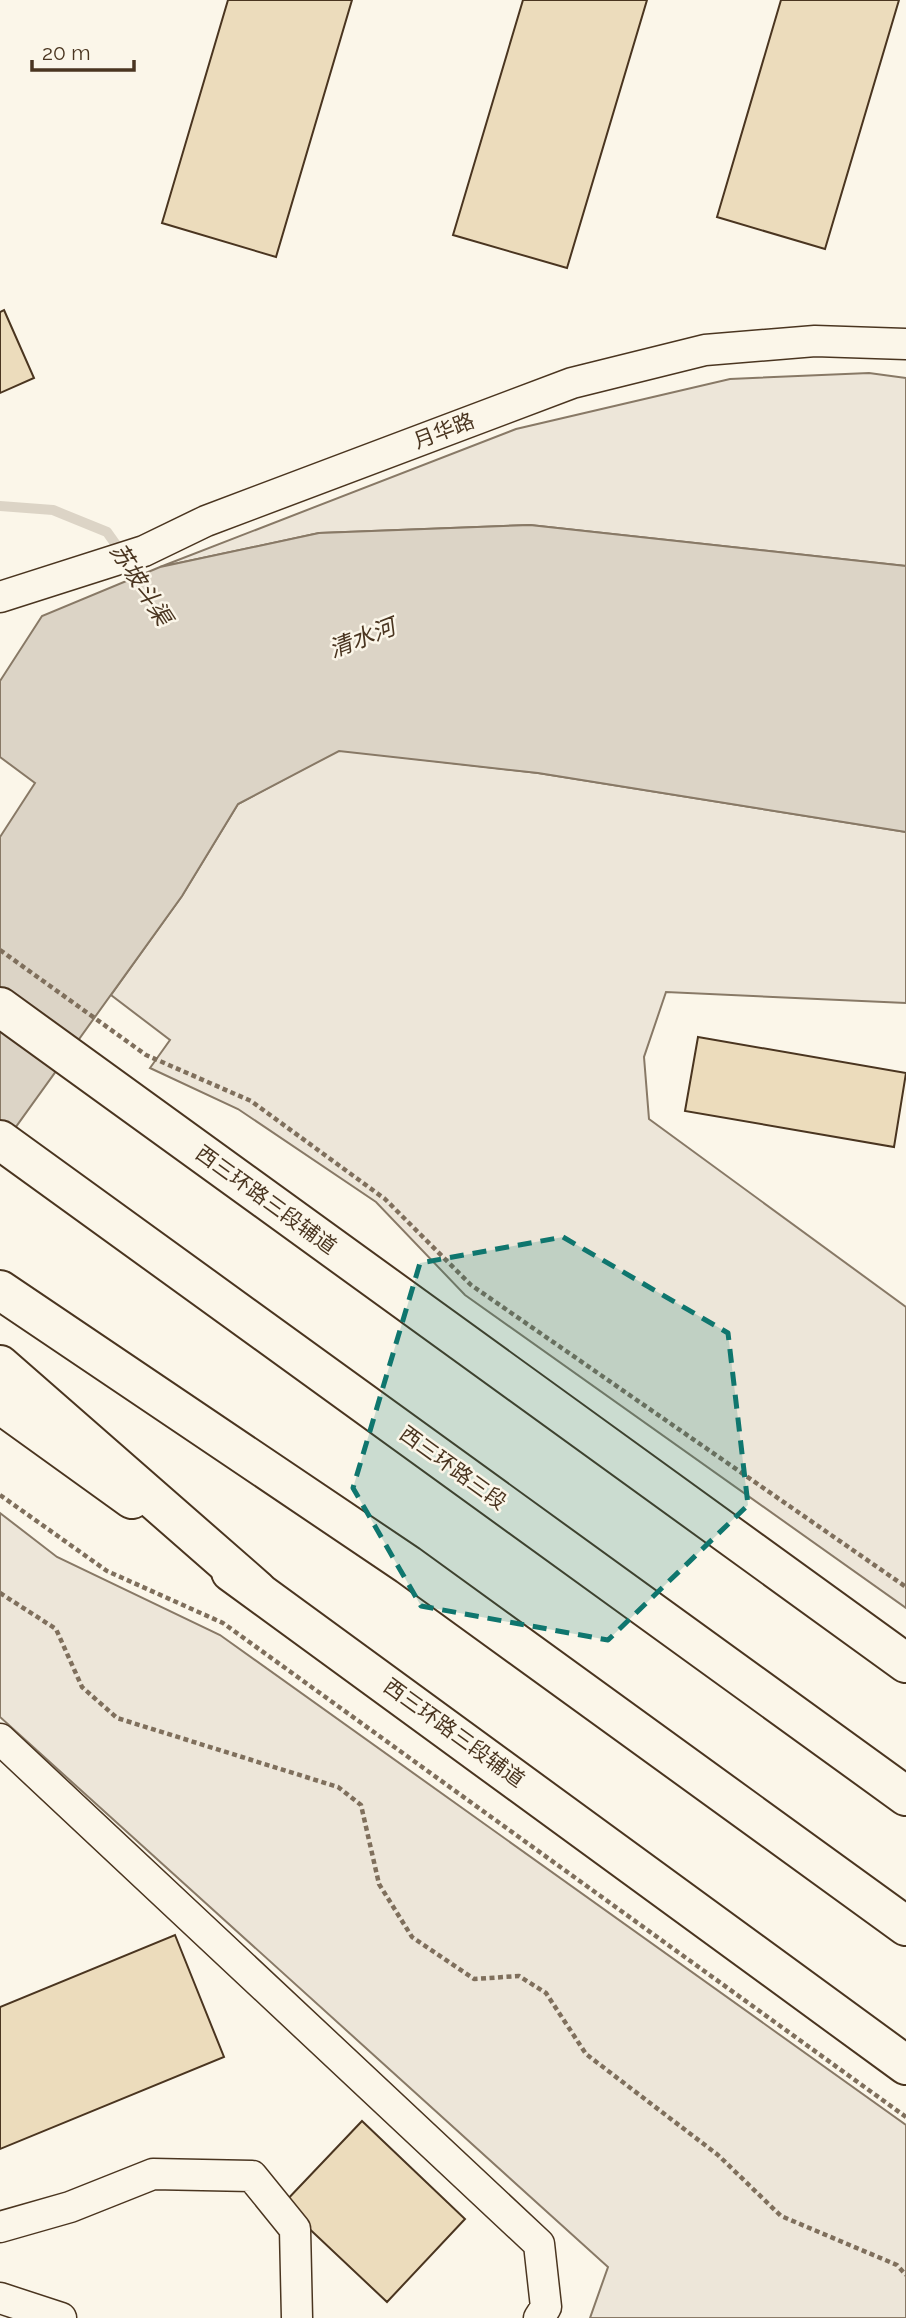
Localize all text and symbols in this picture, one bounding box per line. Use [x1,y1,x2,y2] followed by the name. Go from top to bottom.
[32,28,133,72] scale bar
[42,40,90,65] text: 20 m
[410,408,478,453] street label: 月华路
[105,538,179,632] water label: 苏坡斗渠
[325,611,403,663] water label: 清水河
[191,1140,342,1259] street label: 西三环路三段辅道
[395,1420,512,1515] street label: 西三环路三段
[379,1673,530,1792] street label: 西三环路三段辅道

